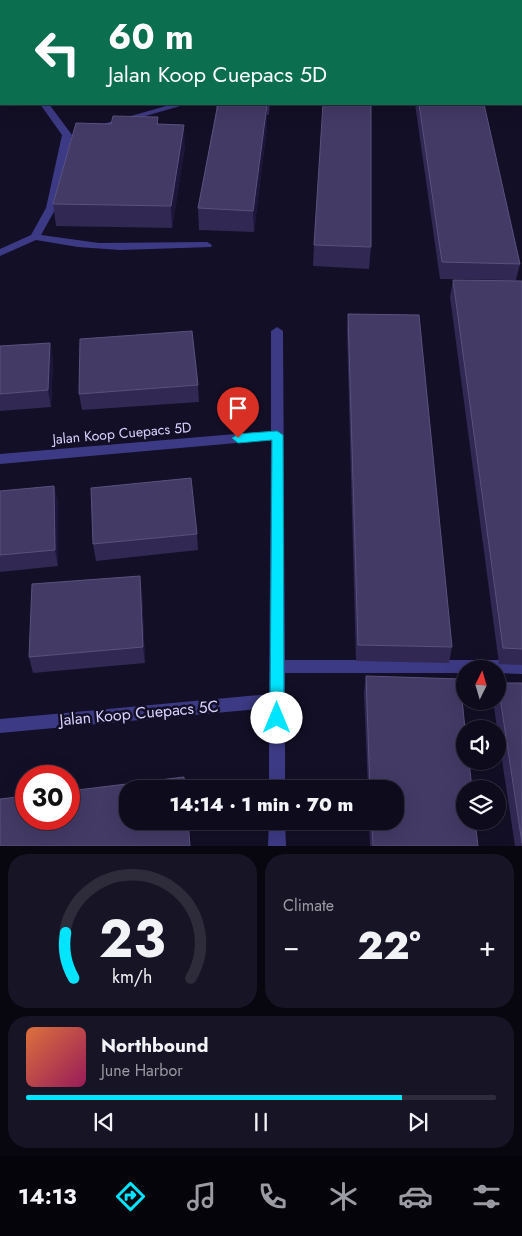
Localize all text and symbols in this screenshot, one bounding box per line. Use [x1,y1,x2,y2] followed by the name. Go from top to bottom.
[108,12,194,62] text: 60 m
[25,20,90,85] icon: left
[108,58,327,90] text: Jalan Koop Cuepacs 5D
[217,387,259,438] pin
[224,394,252,422] icon: arrive
[50,417,192,449] street label: Jalan Koop Cuepacs 5D
[456,660,506,710] north arrow
[456,660,506,830] map controls
[250,691,302,743] position arrow
[57,695,219,732] street label: Jalan Koop Cuepacs 5C
[456,720,506,770] button: sound
[15,765,80,830] speed limit sign: 30
[456,780,506,830] button: layers
[170,791,353,818] text: 14:14 · 1 min · 70 m
[283,894,334,917] text: Climate
[99,901,166,977] text: 23
[357,918,421,973] text: 22°
[283,926,300,967] text: −
[479,926,496,967] text: +
[112,964,153,990] text: km/h
[101,1032,208,1059] text: Northbound
[101,1059,183,1082] text: June Harbor
[90,1108,118,1136] icon: previous
[247,1108,275,1136] icon: pause
[404,1108,432,1136] icon: next
[113,1179,148,1214] icon: directions
[184,1179,219,1214] icon: music
[255,1179,290,1214] icon: phone
[326,1179,361,1214] icon: climate
[398,1179,433,1214] icon: car
[469,1179,504,1214] icon: filters
[18,1180,77,1212] text: 14:13

